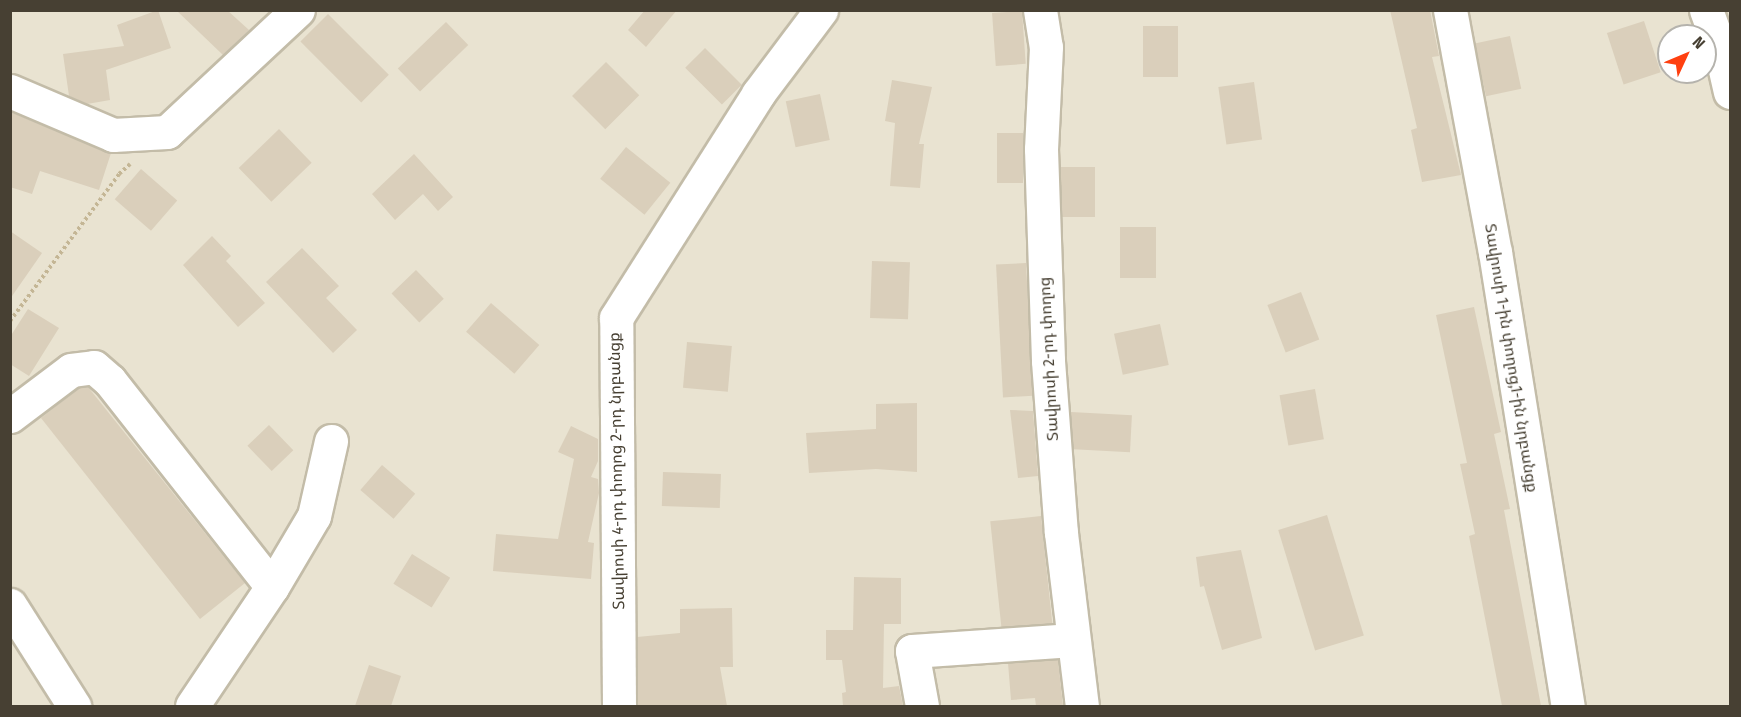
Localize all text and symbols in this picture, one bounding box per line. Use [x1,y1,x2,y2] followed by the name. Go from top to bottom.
[1657,24,1717,84] north arrow
[1689,32,1709,53] text: N
[1480,222,1542,494] street label: Տավրոսի 1-ին փողոց,1-ին նրբանցք
[1035,276,1063,442] street label: Տավրոսի 2-րդ փողոց
[605,332,629,610] street label: Տավրոսի 4-րդ փողոց 2-րդ նրբանցք

